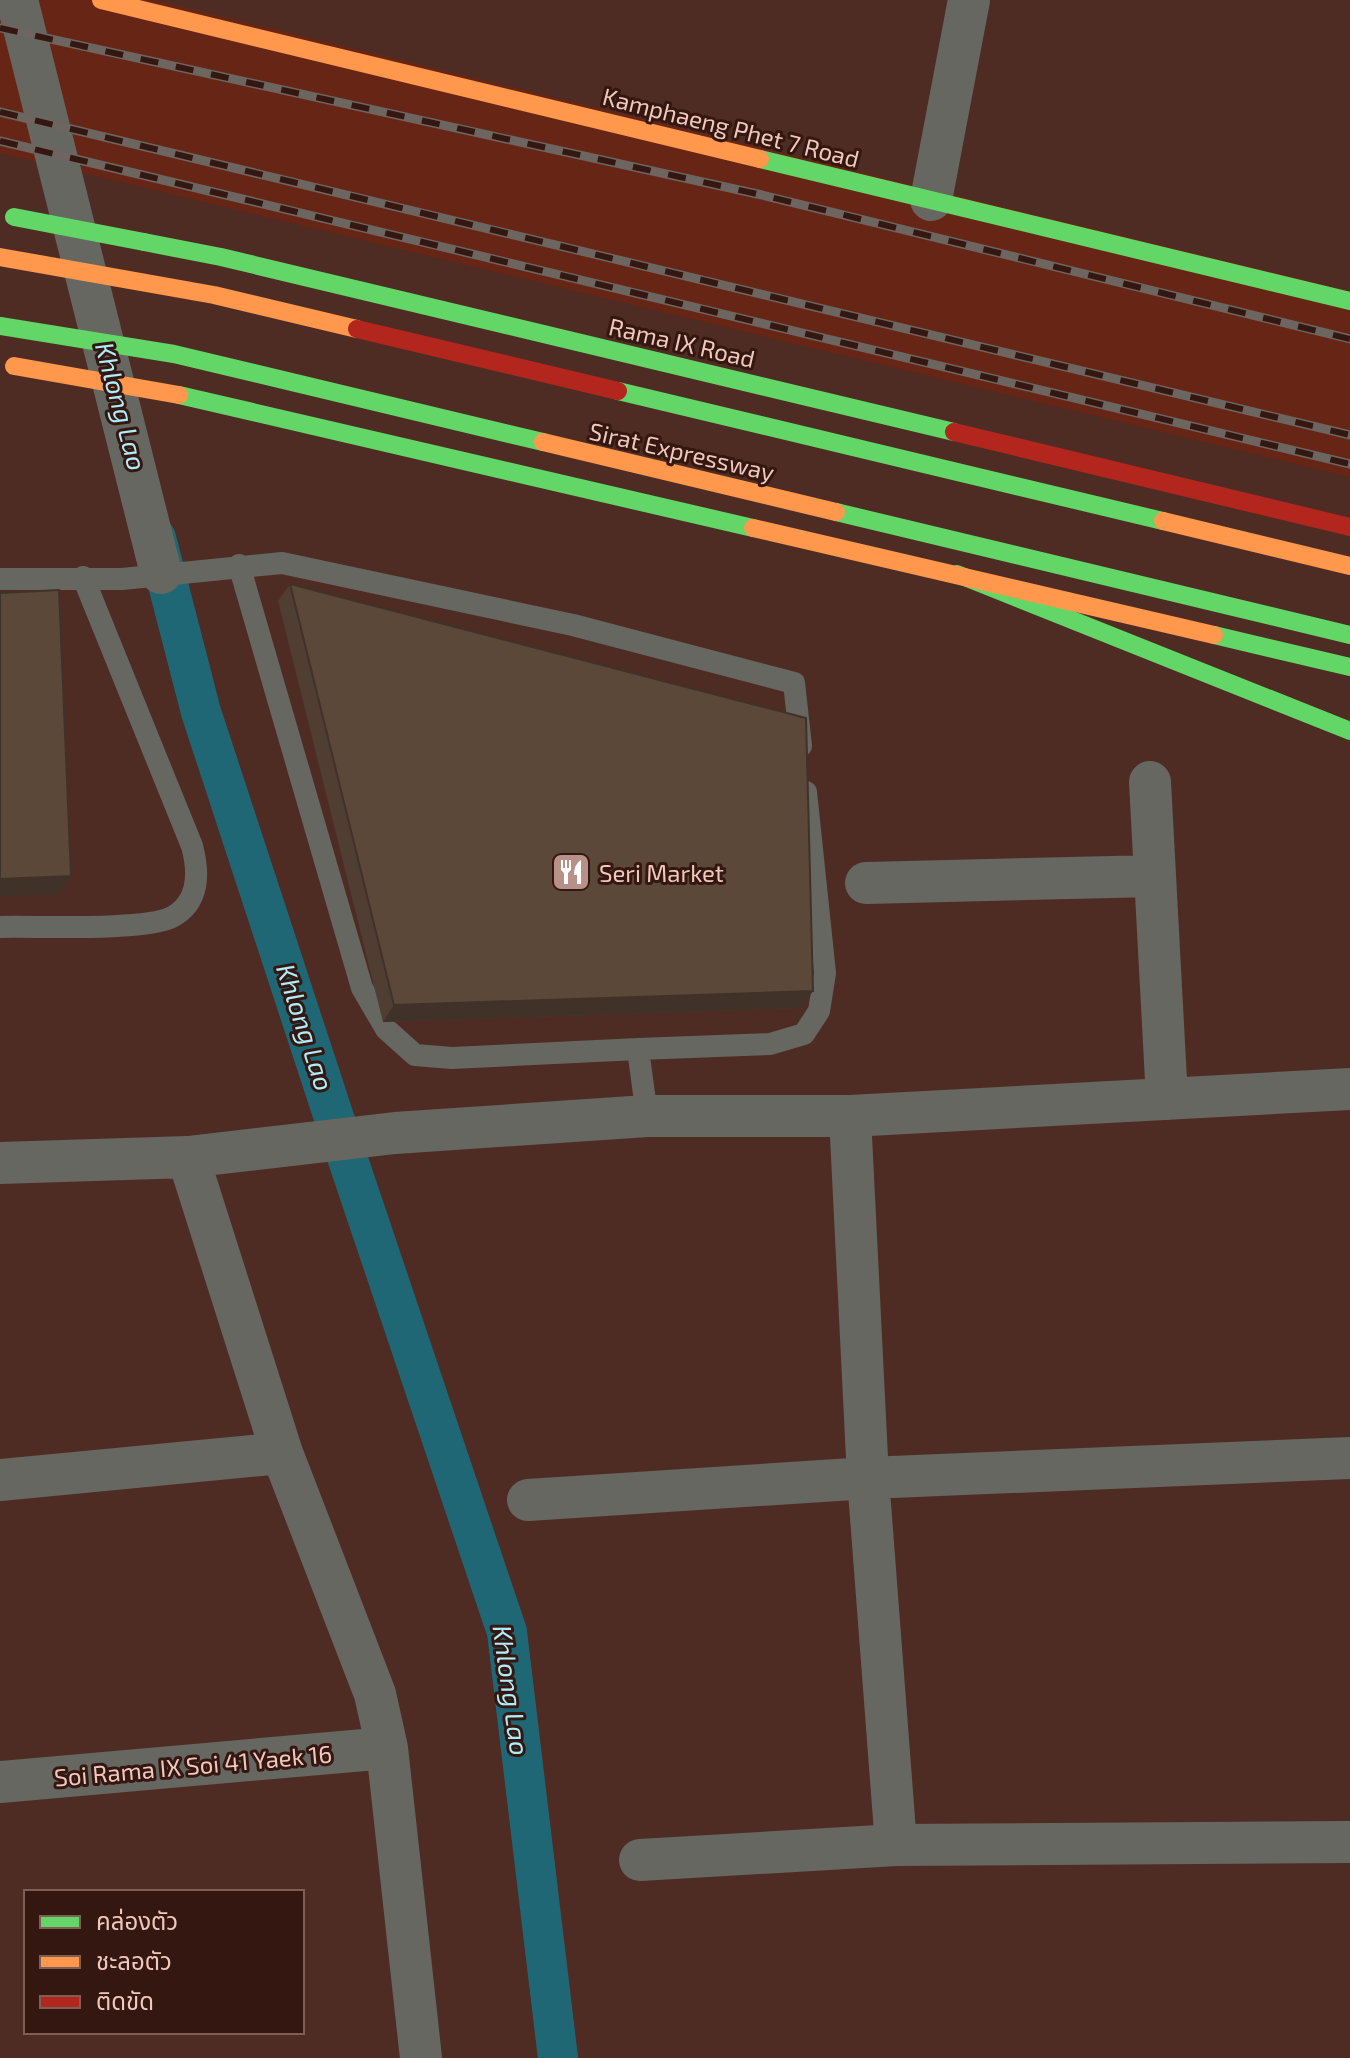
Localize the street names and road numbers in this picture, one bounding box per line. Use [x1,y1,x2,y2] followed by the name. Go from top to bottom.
[600,81,862,173] street label: Kamphaeng Phet 7 Road
[606,311,758,373] street label: Rama IX Road
[587,416,778,486] street label: Sirat Expressway
[53,1738,333,1792] street label: Soi Rama IX Soi 41 Yaek 16

